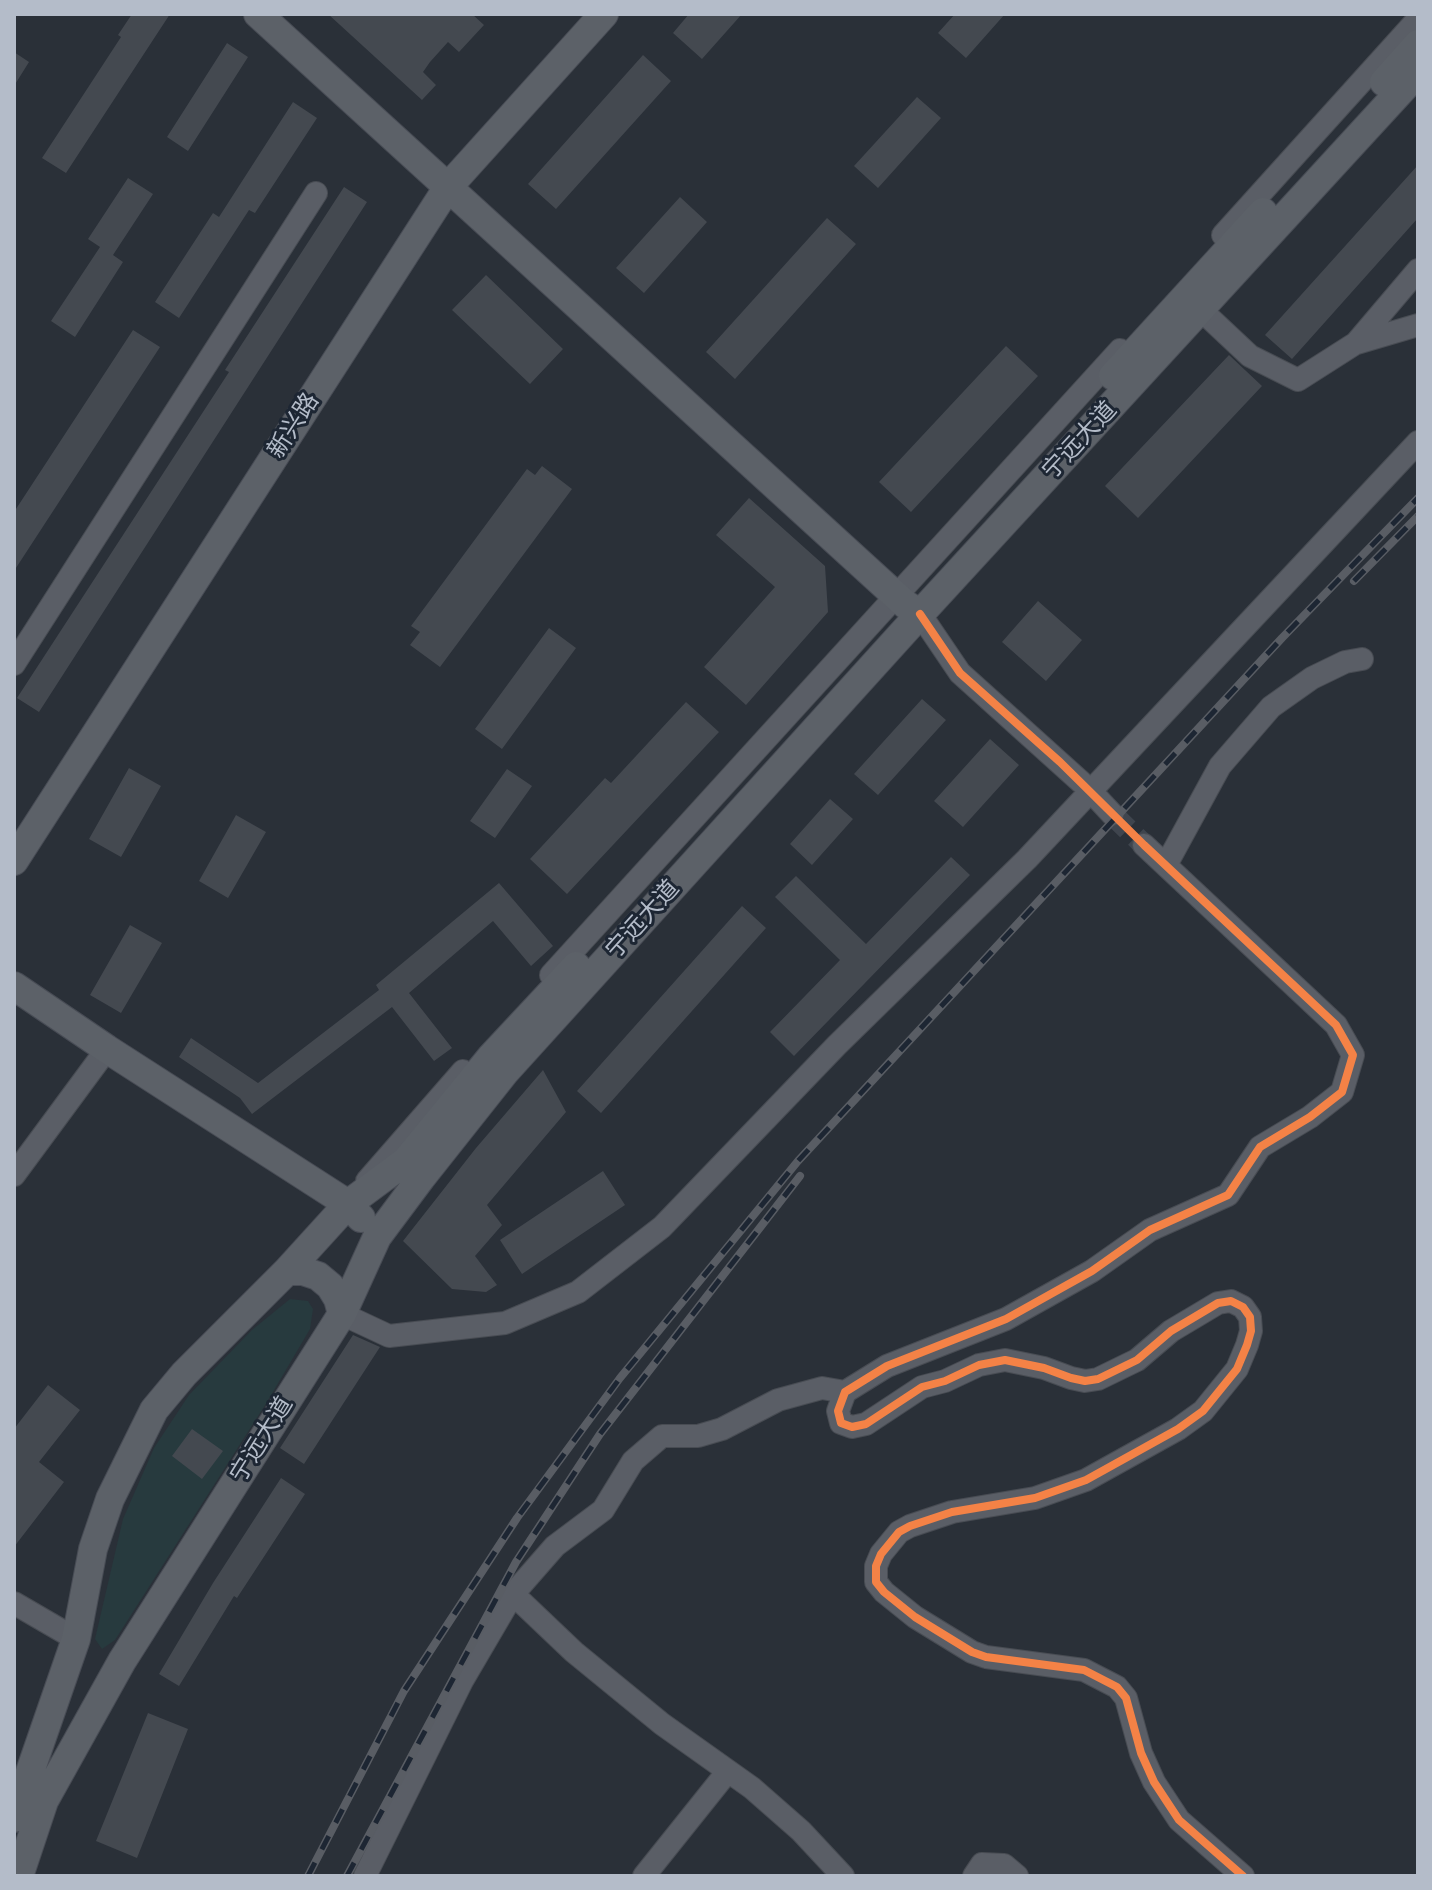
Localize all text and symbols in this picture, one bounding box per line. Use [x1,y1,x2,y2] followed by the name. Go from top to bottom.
[262,388,326,464] street label: 新兴路
[1037,396,1123,486] street label: 宁远大道
[600,875,686,965] street label: 宁远大道
[224,1392,300,1488] street label: 宁远大道

